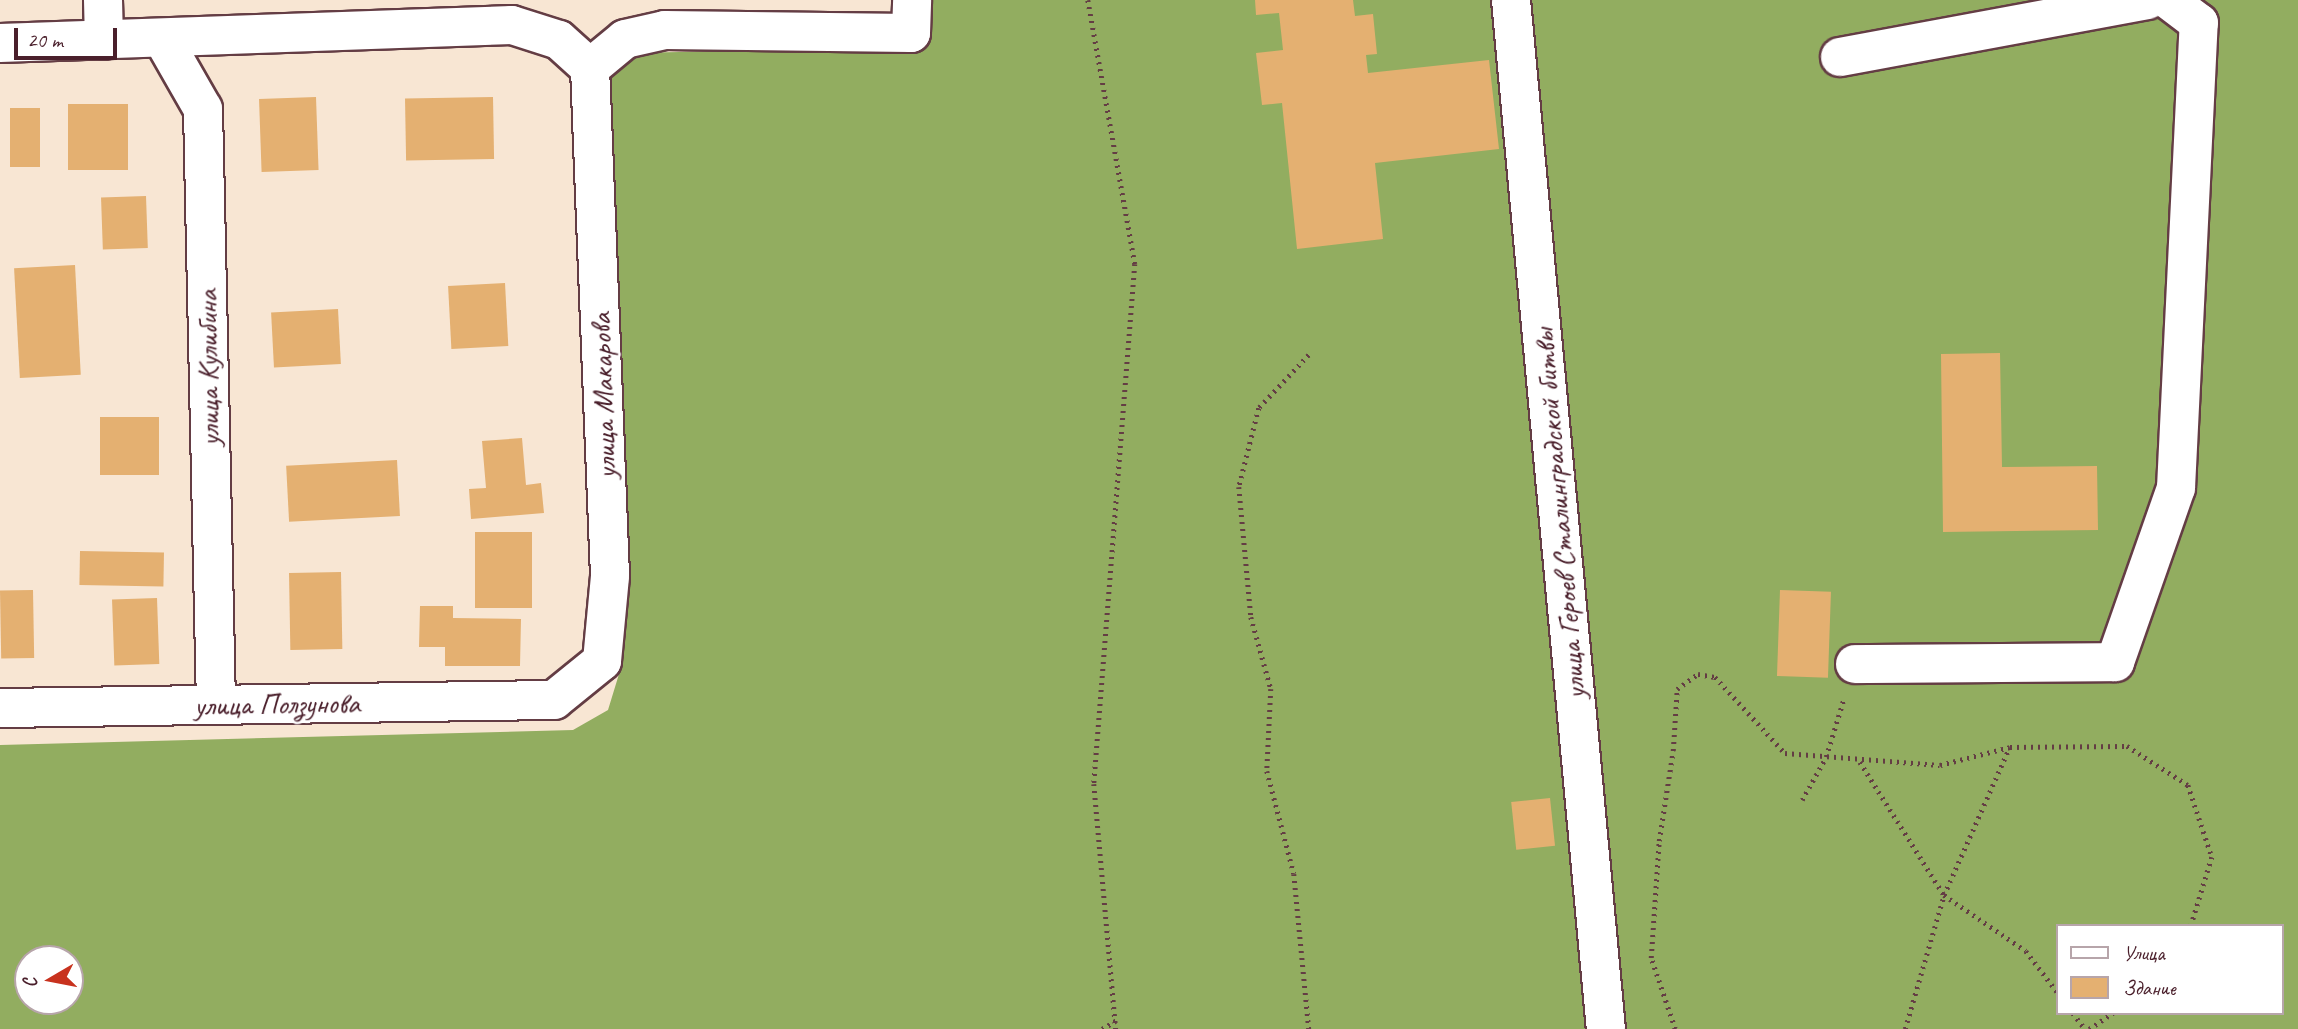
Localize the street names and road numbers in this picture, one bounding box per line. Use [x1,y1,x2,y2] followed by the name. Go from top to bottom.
[189,289,227,447] street label: улица Кулибина
[582,312,624,480] street label: улица Макарова
[1525,329,1593,699] street label: улица Героев Сталинградской битвы
[193,685,361,723] street label: улица Ползунова

